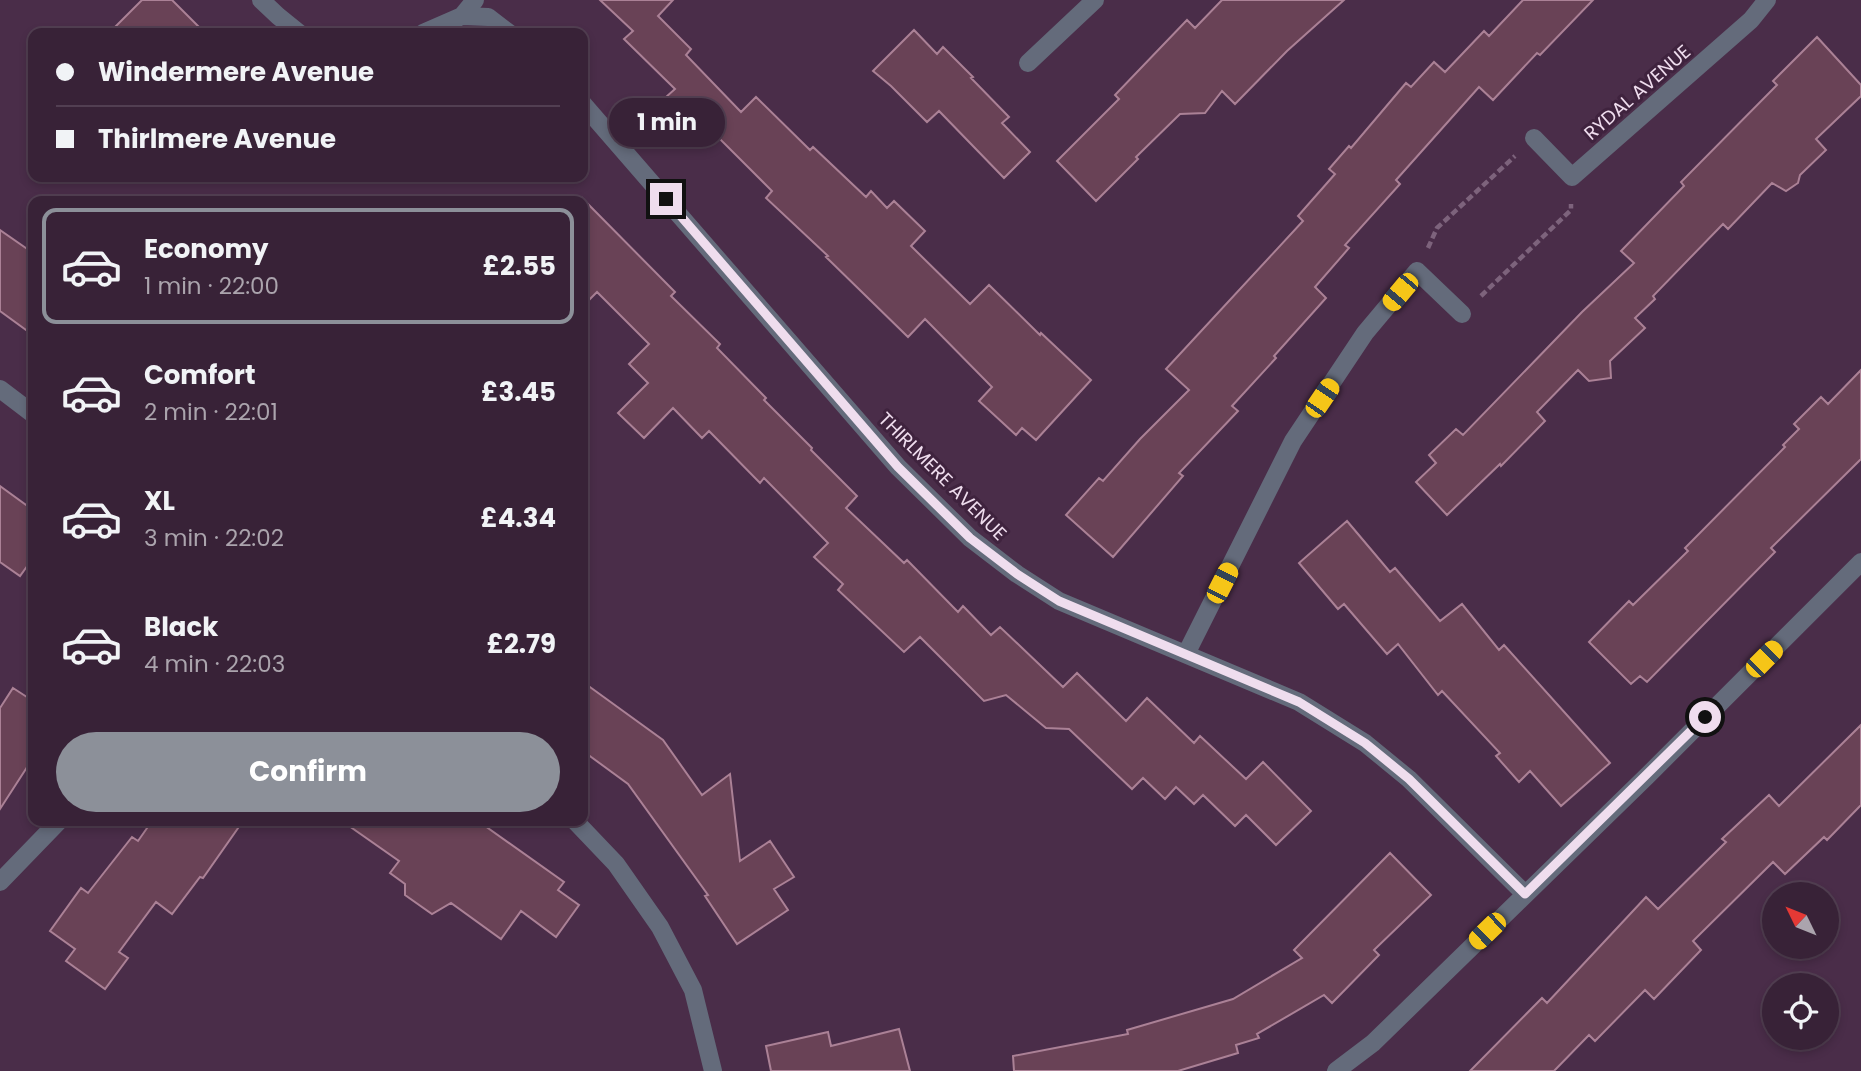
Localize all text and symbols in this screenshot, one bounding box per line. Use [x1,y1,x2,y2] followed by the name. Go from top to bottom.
[1578,38,1697,146] street label: RYDAL AVENUE
[98,54,374,90] text: Windermere Avenue
[608,97,724,146] callout: 1 min
[637,106,697,138] text: 1 min
[98,121,336,157] text: Thirlmere Avenue
[650,183,682,215] route end
[144,231,268,267] text: Economy
[60,235,123,298] icon: car
[483,248,556,284] text: £2.55
[1379,269,1422,315] car
[144,270,279,302] text: 1 min · 22:00
[144,357,256,393] text: Comfort
[60,361,123,424] icon: car
[481,374,556,410] text: £3.45
[1302,375,1343,421] car
[144,396,278,428] text: 2 min · 22:01
[872,406,1013,547] street label: THIRLMERE AVENUE
[144,483,175,519] text: XL
[60,487,123,550] icon: car
[480,500,556,536] text: £4.34
[144,522,284,554] text: 3 min · 22:02
[1204,560,1241,606] car
[144,609,218,645] text: Black
[60,613,123,676] icon: car
[487,626,556,662] text: £2.79
[1742,637,1787,681] car
[144,648,285,680] text: 4 min · 22:03
[1689,701,1721,733] route start
[56,732,560,812] button: Confirm
[1762,882,1839,959] north arrow
[1762,882,1839,1050] map controls
[1465,909,1510,953] car
[1762,973,1839,1050] button: locate

